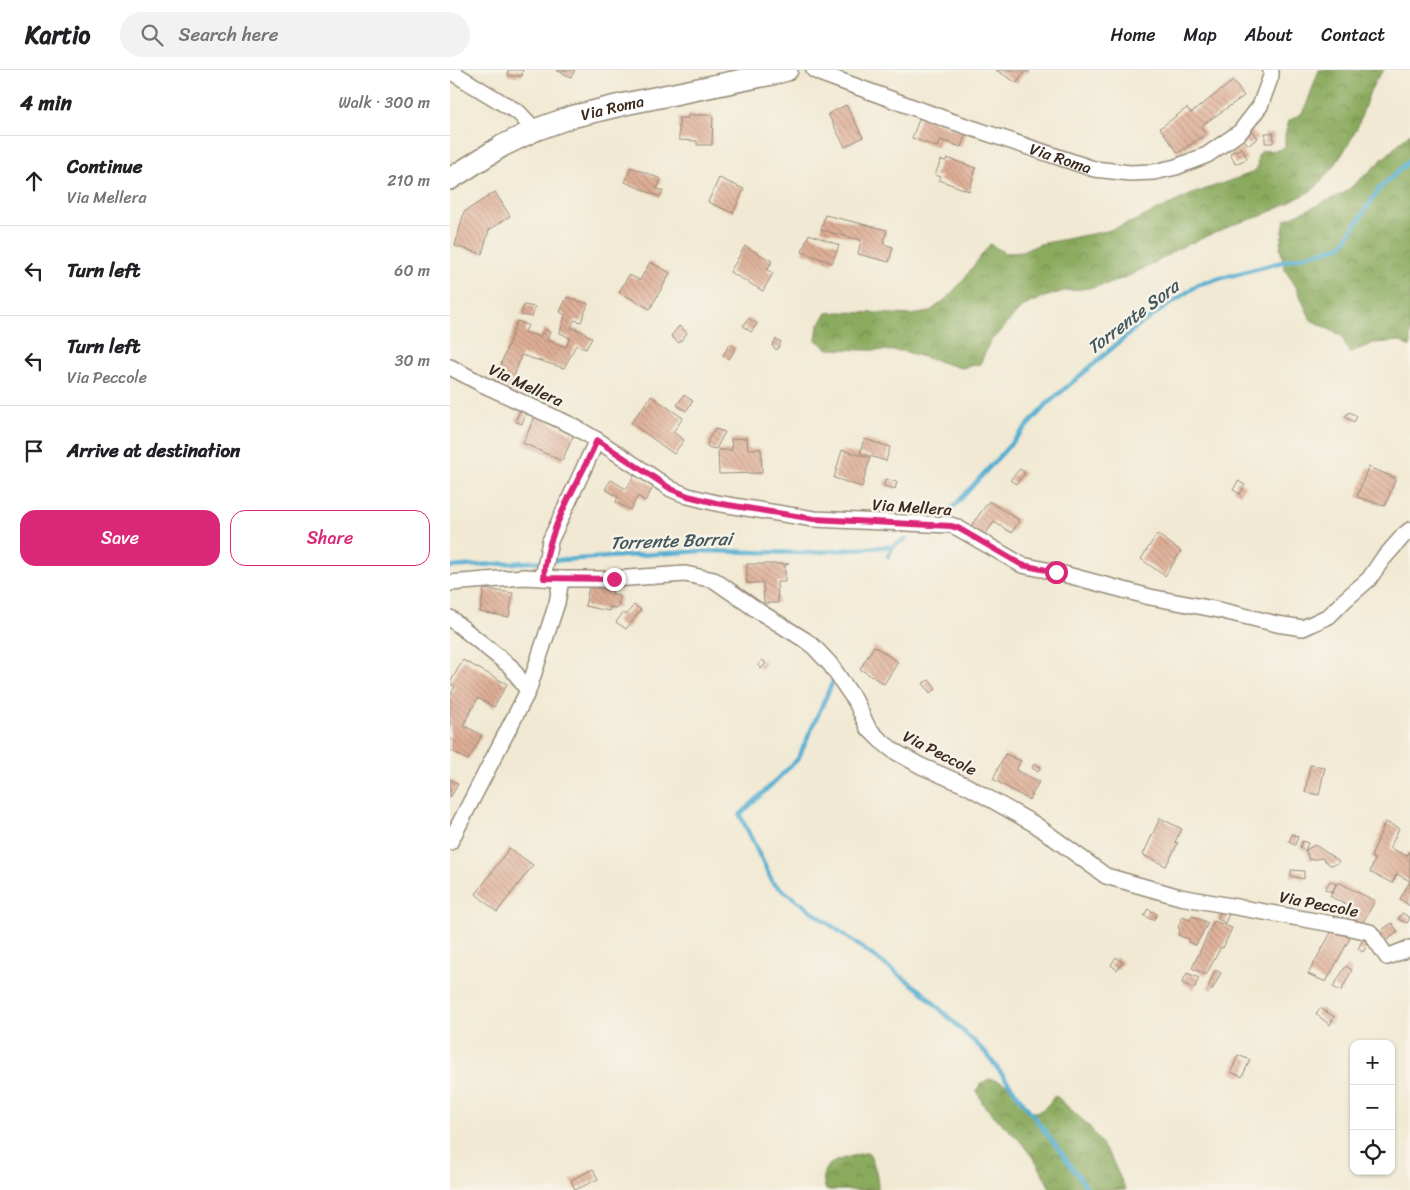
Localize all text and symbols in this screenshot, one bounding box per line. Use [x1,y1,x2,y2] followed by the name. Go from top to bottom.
[120,12,470,57] search box
[25,14,90,56] text: Kartio
[178,18,279,51] text: Search here
[1111,19,1156,51] text: Home
[1184,19,1217,51] text: Map
[1245,19,1293,51] text: About
[1321,19,1385,51] text: Contact
[138,21,166,49] icon: search
[20,84,72,122] text: 4 min
[578,86,647,129] street label: Via Roma
[339,88,430,117] text: Walk · 300 m
[1026,134,1096,182] street label: Via Roma
[67,150,143,183] text: Continue
[387,166,430,195] text: 210 m
[20,167,48,195] icon: ahead
[67,183,146,212] text: Via Mellera
[67,254,140,287] text: Turn left
[394,256,430,285] text: 60 m
[20,257,48,285] icon: left
[1080,270,1188,363] water label: Torrente Sora
[67,330,140,363] text: Turn left
[395,346,430,375] text: 30 m
[20,347,48,375] icon: left
[484,355,569,415] street label: Via Mellera
[67,363,147,392] text: Via Peccole
[67,434,240,467] text: Arrive at destination
[20,437,48,465] icon: arrive
[871,490,954,524] street label: Via Mellera
[20,510,220,566] button: Save
[230,510,430,566] button: Share
[610,523,736,559] water label: Torrente Borrai
[1045,561,1068,584] route start
[603,568,626,591] route end
[898,722,982,784] street label: Via Peccole
[1277,882,1361,926] street label: Via Peccole
[1350,1040,1395,1175] map controls
[1350,1040,1395,1085] button: +
[1350,1085,1395,1130] button: −
[1350,1130,1395,1175] button: locate

